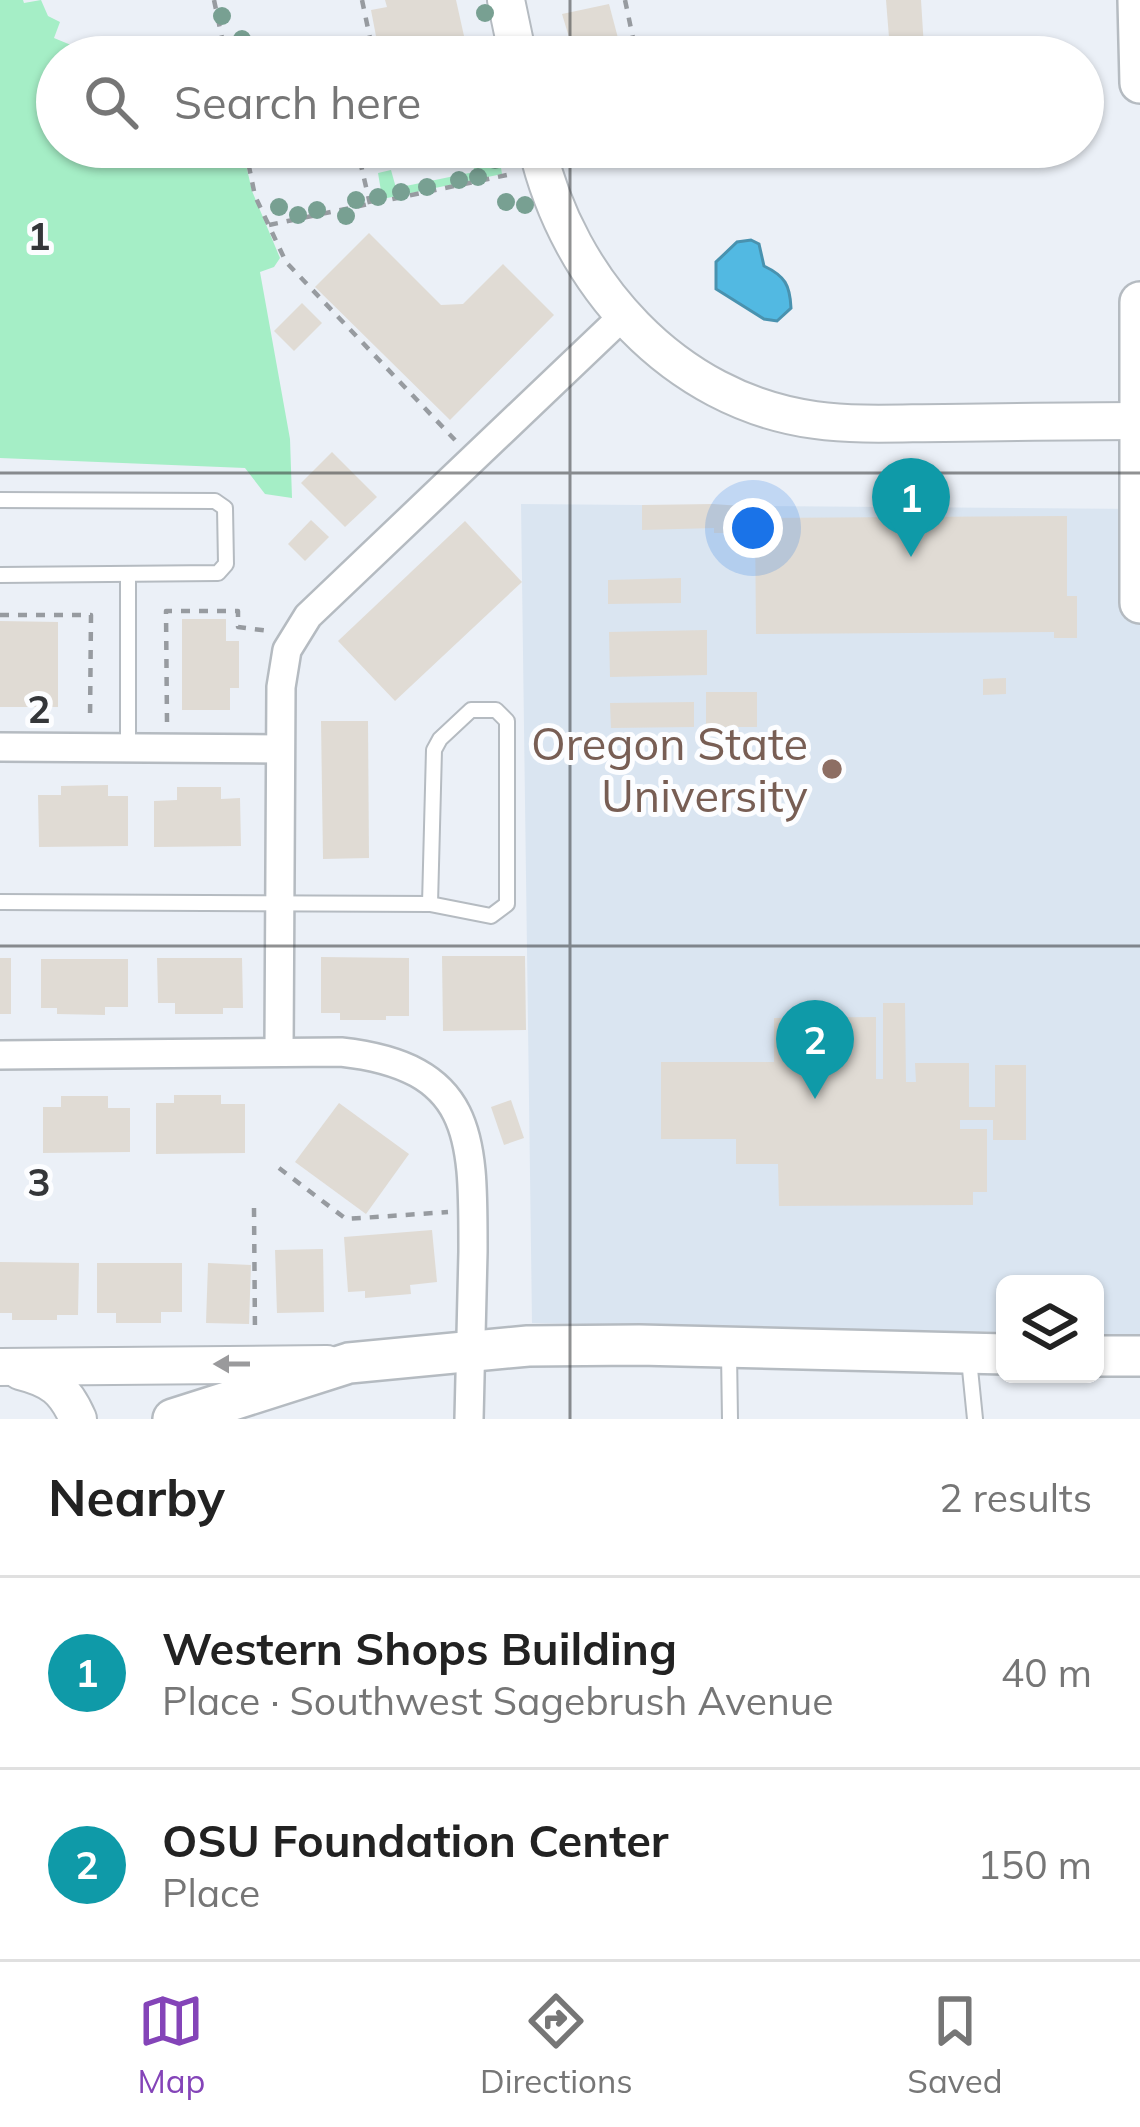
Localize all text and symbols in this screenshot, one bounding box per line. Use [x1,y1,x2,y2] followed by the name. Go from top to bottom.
[36,36,1104,168] search box
[78,69,144,135] icon: search
[174,74,421,130] text: Search here
[27,211,51,260] text: 1
[872,458,950,557] pin: 1
[723,498,783,558] your location
[27,684,51,733] text: 2
[531,715,808,823] place label: Oregon State University
[819,756,845,782] marker: Oregon State University
[776,1000,854,1099] pin: 2
[27,1157,51,1206] text: 3
[996,1275,1104,1383] map controls
[996,1275,1104,1383] button: layers
[212,1355,250,1374] one-way arrow
[48,1465,225,1529] text: Nearby
[939,1473,1092,1522] text: 2 results
[162,1620,677,1676] text: Western Shops Building
[75,1648,99,1697] text: 1
[1001,1648,1092,1697] text: 40 m
[162,1676,833,1725] text: Place · Southwest Sagebrush Avenue
[162,1812,669,1868] text: OSU Foundation Center
[75,1840,99,1889] text: 2
[977,1840,1092,1889] text: 150 m
[162,1868,260,1917] text: Place
[137,1988,205,2101] tab: Map
[480,1988,633,2101] tab: Directions
[907,1988,1003,2101] tab: Saved

